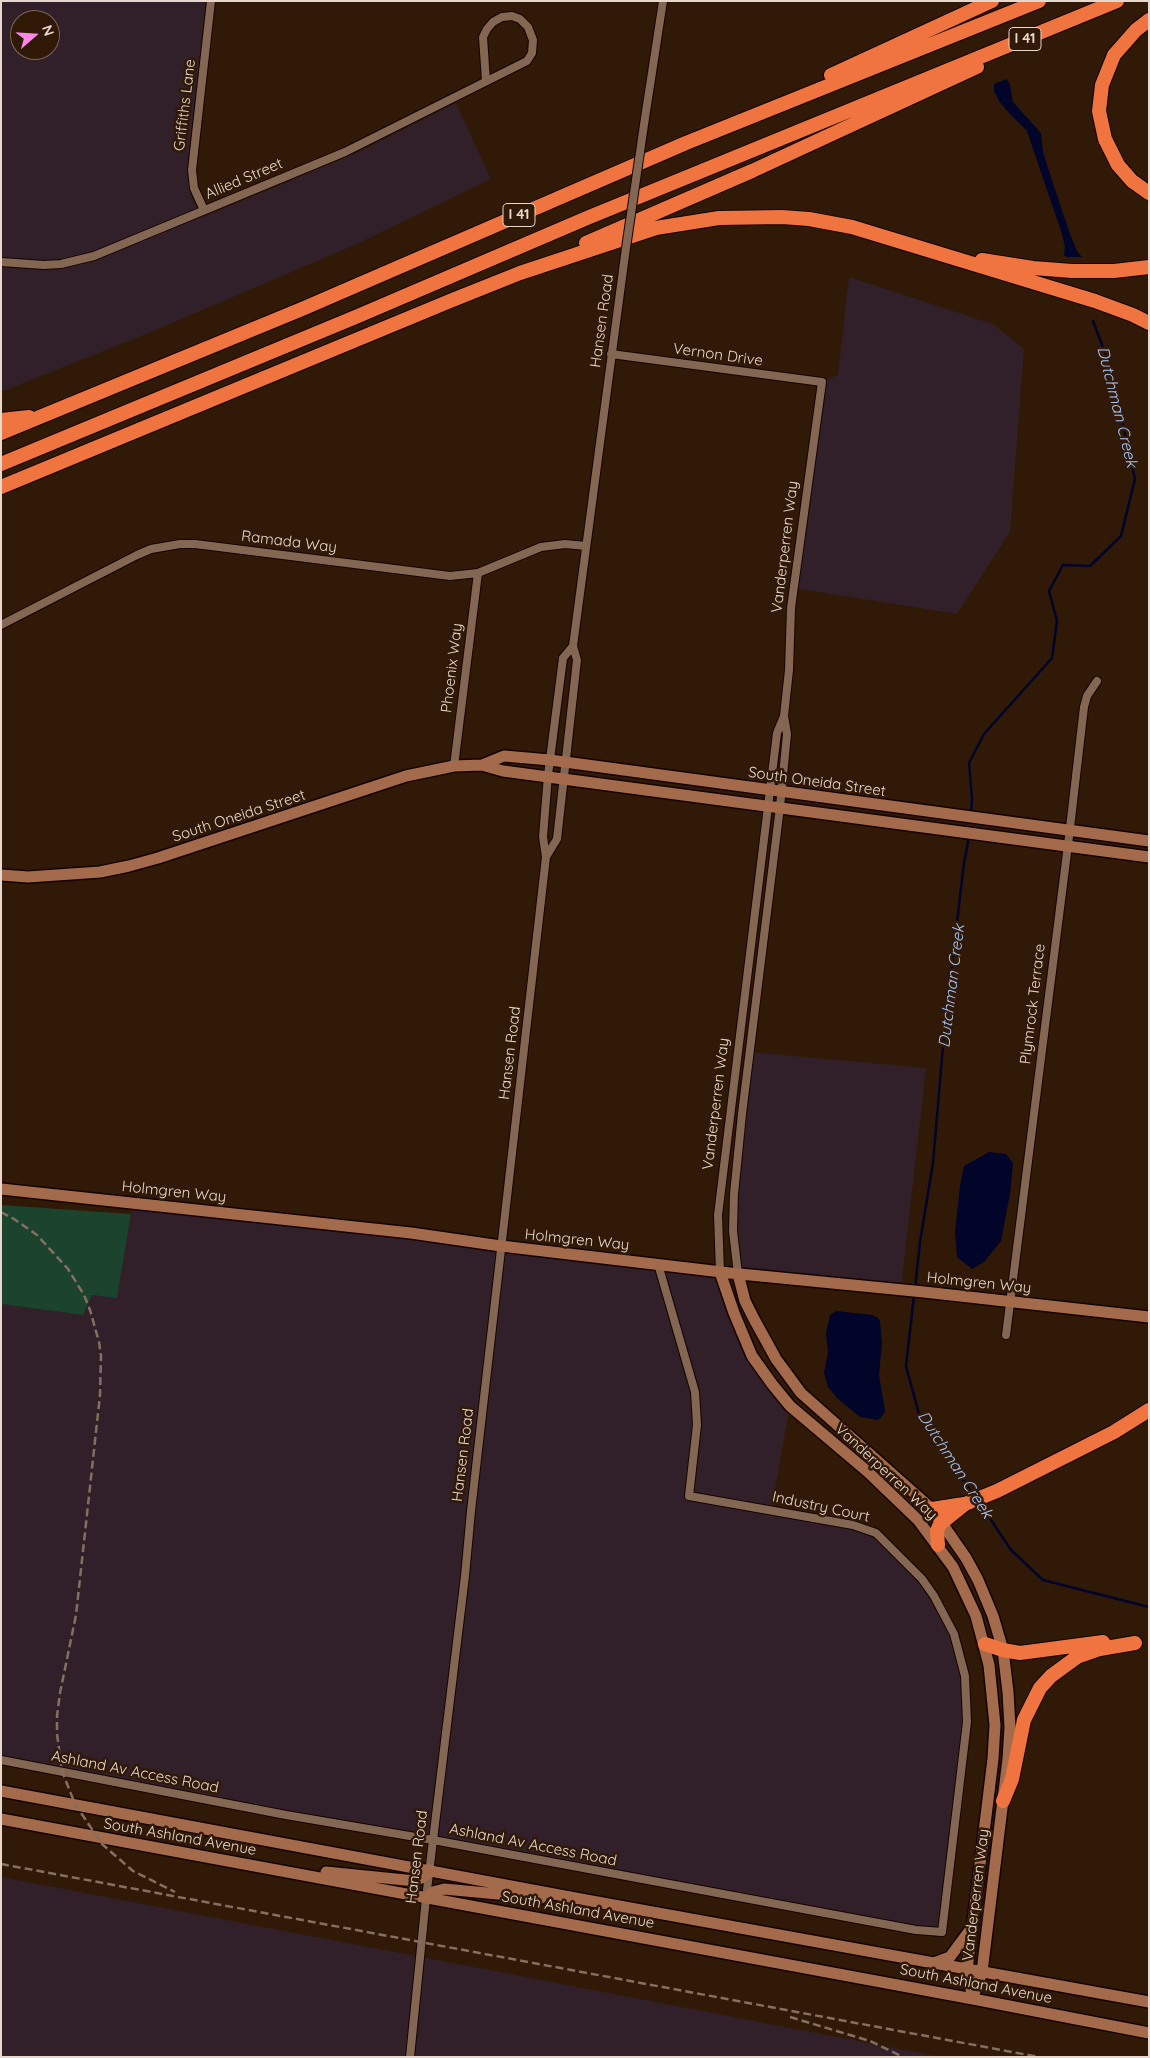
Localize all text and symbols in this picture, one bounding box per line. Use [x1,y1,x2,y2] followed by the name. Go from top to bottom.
[10,10,60,60] north arrow
[38,23,58,38] text: N
[1009,28,1041,50] road number: I 41
[170,58,200,152] street label: Griffiths Lane
[203,155,285,203] street label: Allied Street
[503,204,535,226] road number: I 41
[587,273,617,369] street label: Hansen Road
[672,340,764,370] street label: Vernon Drive
[1093,344,1141,470] water label: Dutchman Creek
[768,480,802,614] street label: Vanderperren Way
[240,527,338,557] street label: Ramada Way
[438,622,466,714] street label: Phoenix Way
[747,763,887,801] street label: South Oneida Street
[170,786,308,846] street label: South Oneida Street
[935,923,969,1049] water label: Dutchman Creek
[1017,943,1049,1065] street label: Plymrock Terrace
[495,1005,525,1101] street label: Hansen Road
[699,1037,733,1171] street label: Vanderperren Way
[121,1178,227,1206] street label: Holmgren Way
[524,1226,630,1254] street label: Holmgren Way
[926,1269,1032,1297] street label: Holmgren Way
[448,1407,478,1503] street label: Hansen Road
[913,1408,997,1522] water label: Dutchman Creek
[831,1420,941,1524] street label: Vanderperren Way
[771,1488,871,1526] street label: Industry Court
[50,1747,220,1797] street label: Ashland Av Access Road
[402,1809,432,1905] street label: Hansen Road
[102,1815,258,1859] street label: South Ashland Avenue
[448,1820,618,1870] street label: Ashland Av Access Road
[959,1828,993,1962] street label: Vanderperren Way
[500,1888,656,1932] street label: South Ashland Avenue
[898,1960,1054,2008] street label: South Ashland Avenue

